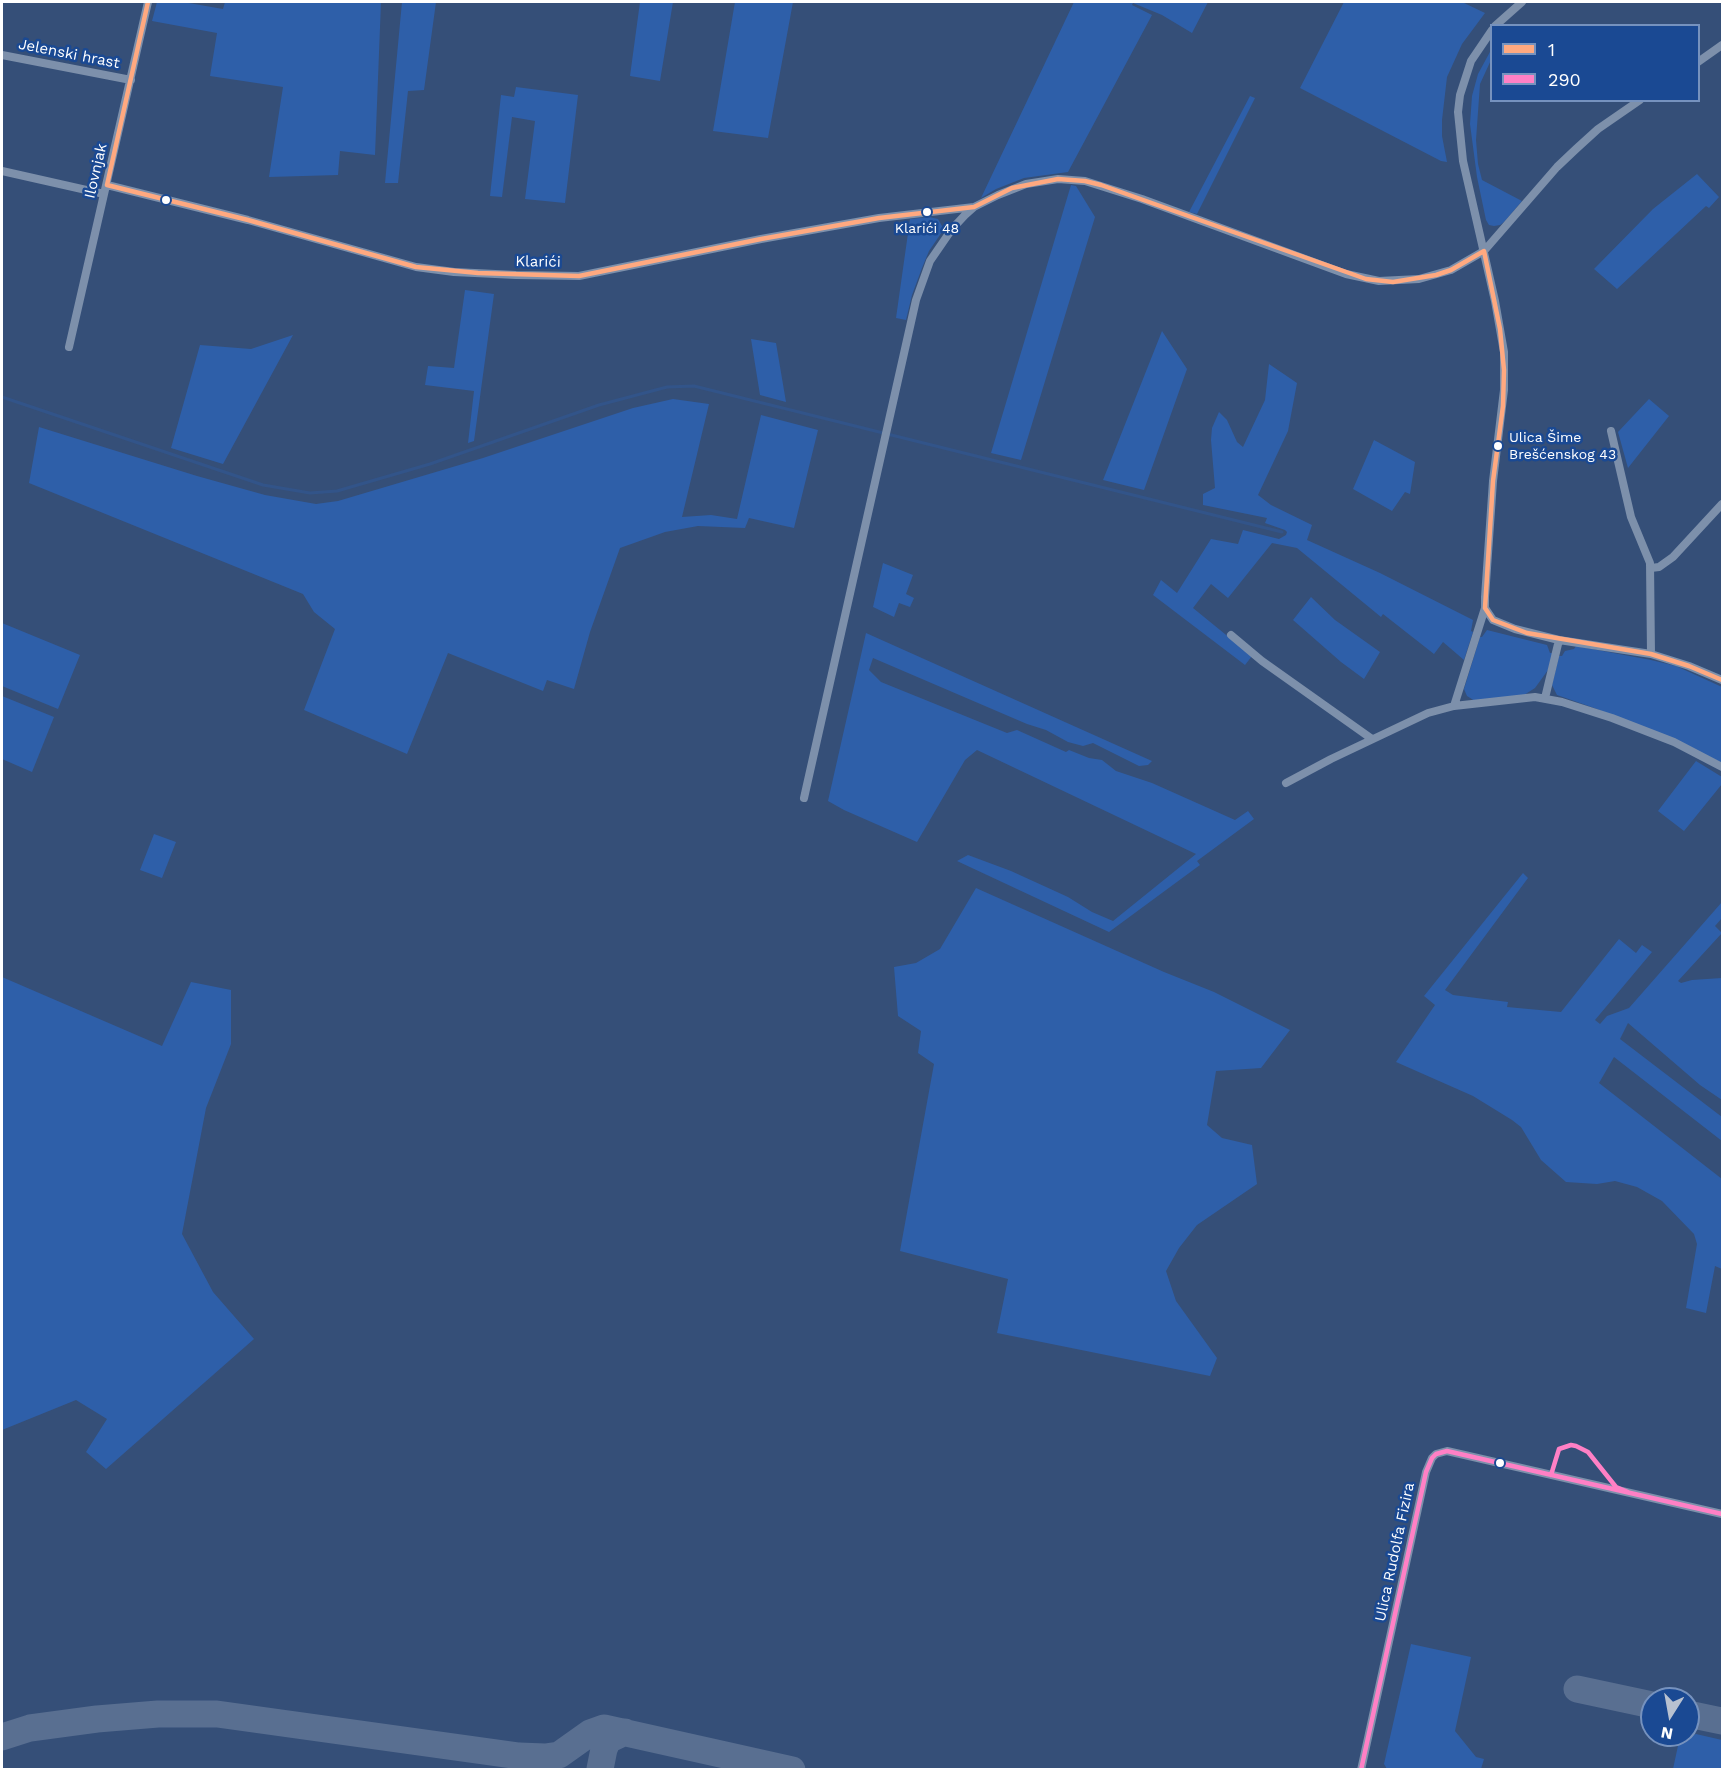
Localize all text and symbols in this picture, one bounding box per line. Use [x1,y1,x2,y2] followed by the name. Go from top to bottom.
[1490,24,1700,102] legend
[17,35,121,73] street label: Jelenski hrast
[1548,39,1555,60] text: 1
[1548,69,1581,90] text: 290
[81,142,111,200] street label: Ilovnjak
[160,194,172,206] unlabelled marker
[921,206,933,218] marker: Klarići 48
[895,221,959,237] place label: Klarići 48
[515,253,561,271] street label: Klarići
[1509,430,1616,462] place label: Ulica Šime Brešćenskog 43
[1492,440,1504,452] marker: Ulica Šime Brešćenskog 43
[1494,1457,1506,1469] unlabelled marker
[1371,1481,1419,1623] street label: Ulica Rudolfa Fizira
[1640,1687,1700,1747] north arrow
[1659,1723,1674,1744] text: N

